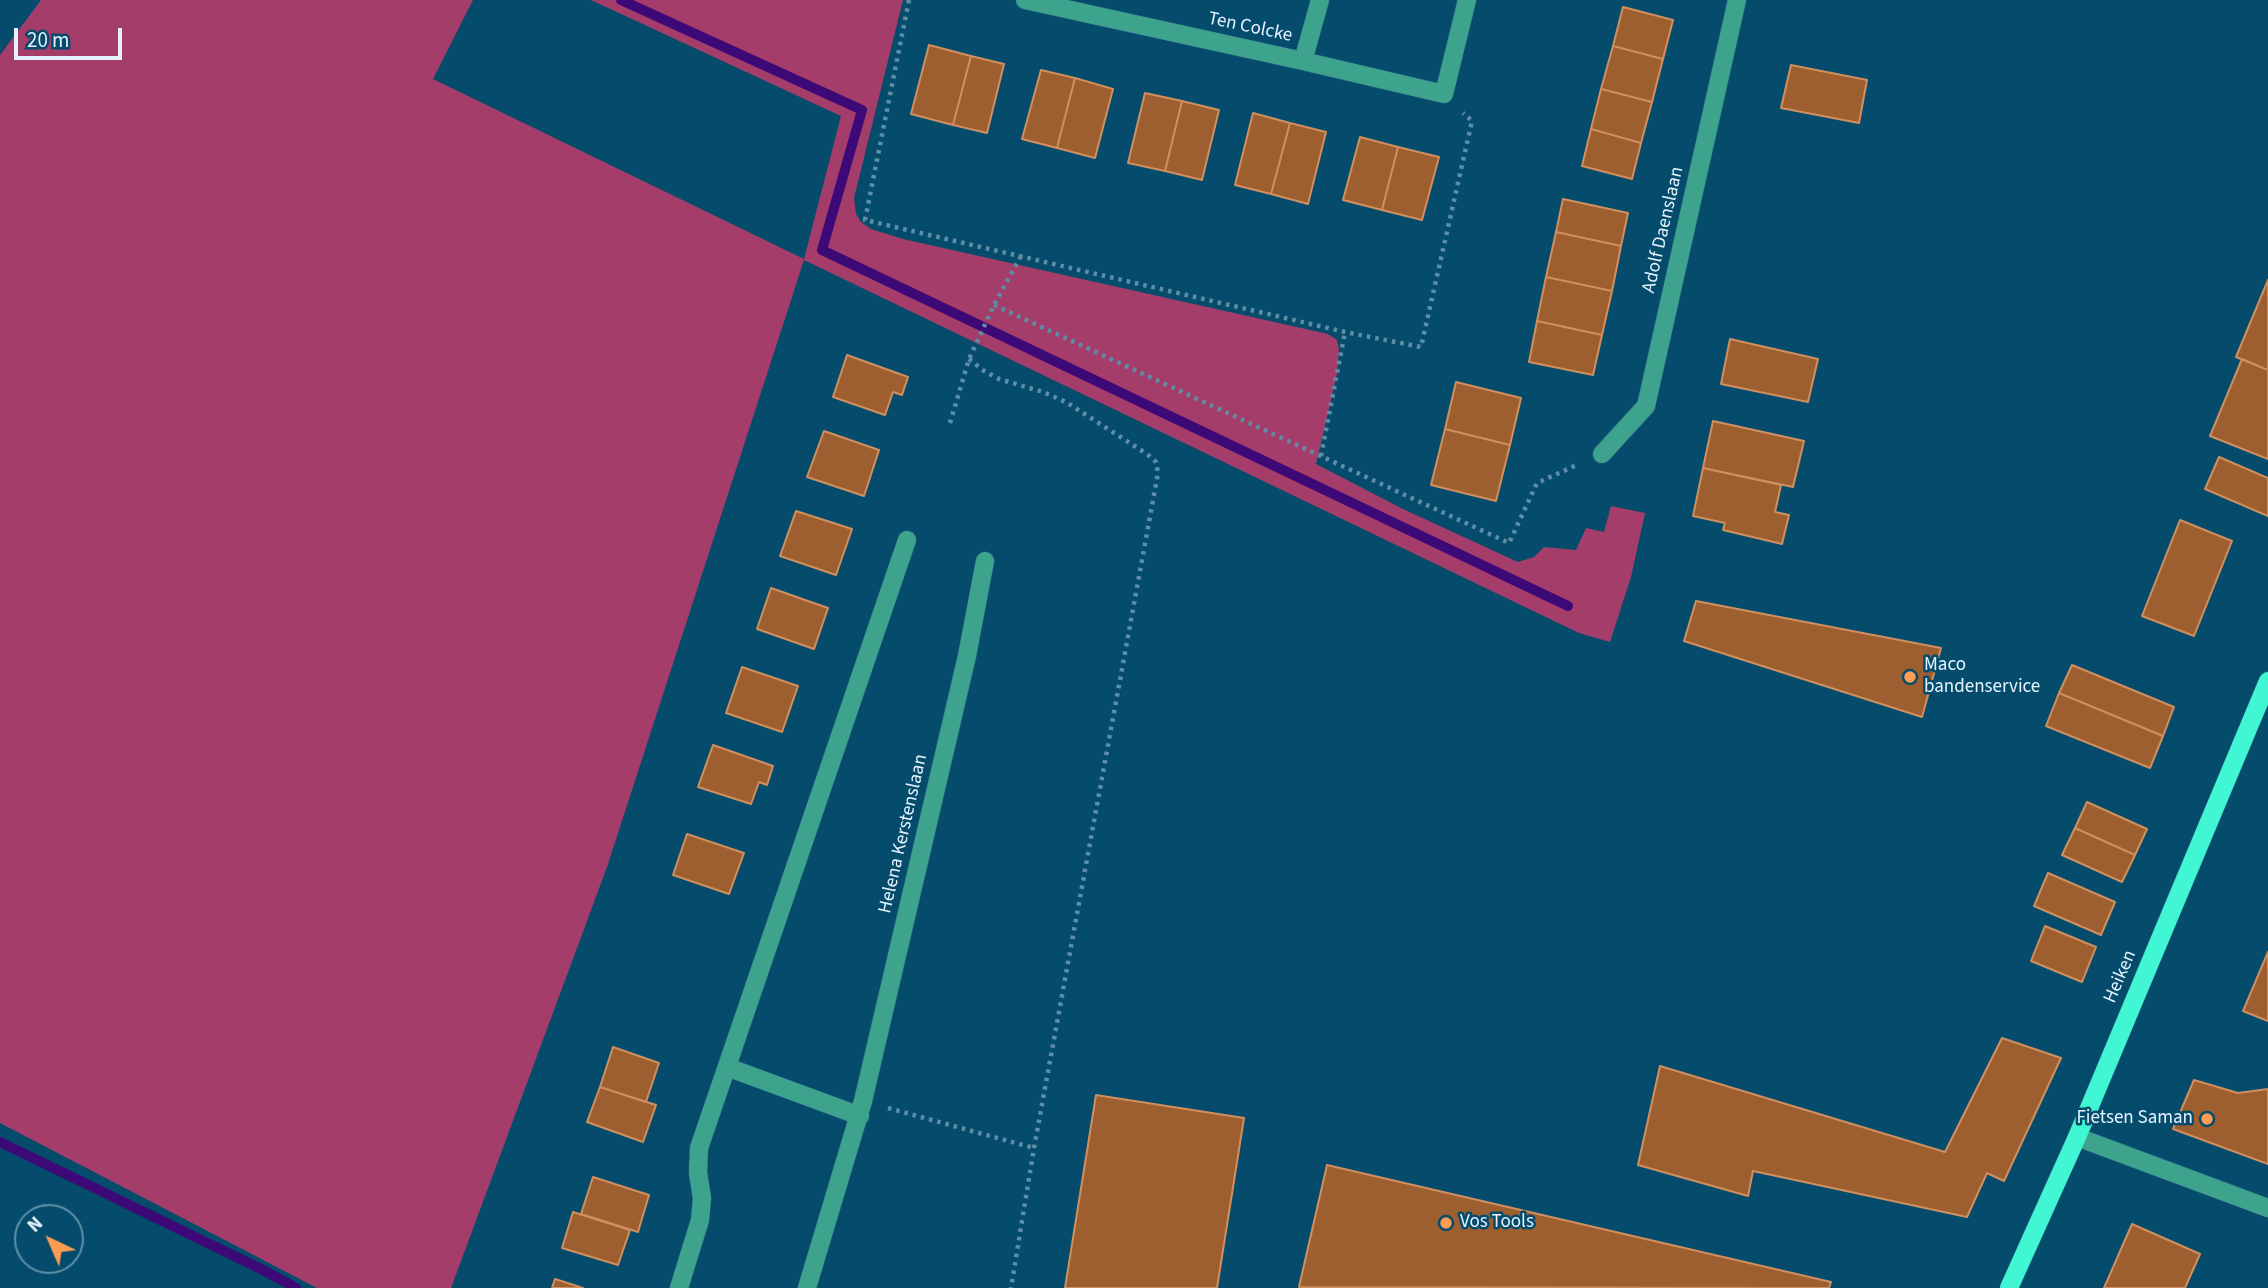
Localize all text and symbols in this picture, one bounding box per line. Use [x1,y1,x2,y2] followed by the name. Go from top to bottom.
[1206,8,1294,48] street label: Ten Colcke
[18,14,126,58] scale bar
[27,25,69,55] text: 20 m
[1638,165,1690,295] street label: Adolf Daenslaan
[1924,655,2040,699] place label: Maco bandenservice
[1902,669,1918,685] marker: Maco bandenservice
[875,752,933,916] street label: Helena Kerstenslaan
[2100,947,2142,1007] street label: Heiken
[2076,1108,2193,1130] place label: Fietsen Saman
[2199,1111,2215,1127] marker: Fietsen Saman
[14,1204,84,1274] north arrow
[22,1211,49,1239] text: N
[1460,1212,1534,1234] place label: Vos Tools
[1438,1215,1454,1231] marker: Vos Tools

